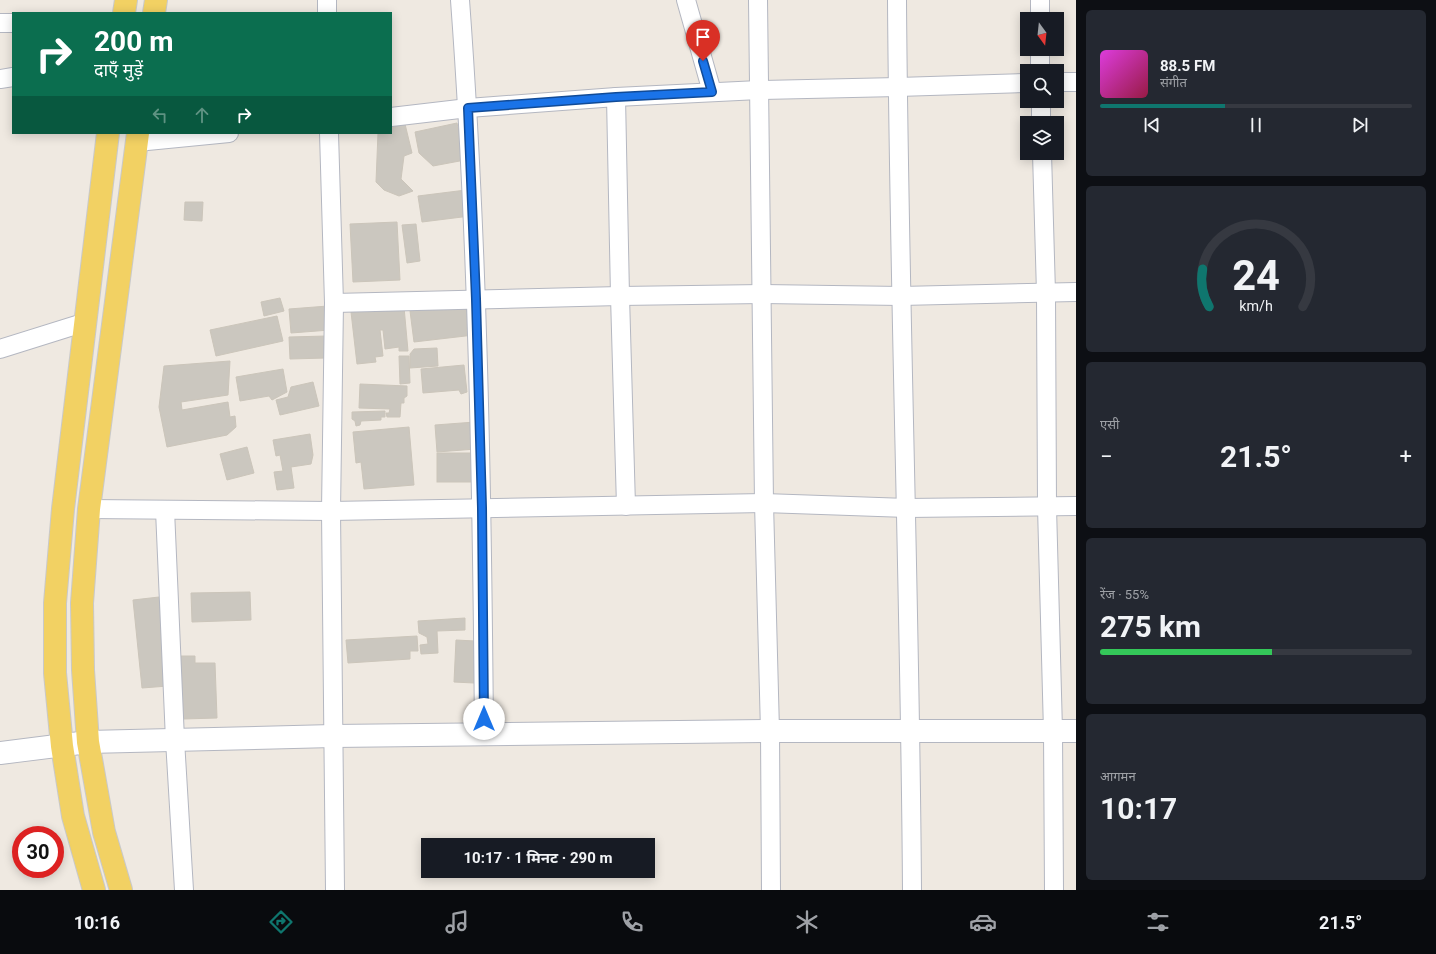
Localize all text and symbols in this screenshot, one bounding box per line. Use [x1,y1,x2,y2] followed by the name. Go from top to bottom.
[1020,12,1064,56] north arrow
[1020,12,1064,160] map controls
[686,20,720,61] pin
[94,25,173,58] text: 200 m
[692,26,714,48] icon: arrive
[28,28,80,80] icon: right
[1160,57,1215,75] text: 88.5 FM
[94,59,143,80] text: दाएँ मुड़ें
[1020,64,1064,108] button: search
[1160,75,1187,90] text: संगीत
[149,104,171,126] icon: left
[191,104,213,126] icon: ahead
[233,104,255,126] icon: right
[1141,114,1163,136] icon: previous
[1245,114,1267,136] icon: pause
[1349,114,1371,136] icon: next
[1020,116,1064,160] button: layers
[1232,251,1280,300] text: 24
[1239,298,1273,314] text: km/h
[1100,417,1119,432] text: एसी
[1220,439,1292,474] text: 21.5°
[1100,444,1113,469] text: −
[1400,444,1412,469] text: +
[1100,587,1149,602] text: रेंज · 55%
[1100,609,1201,644] text: 275 km
[463,698,505,740] position arrow
[1100,769,1136,784] text: आगमन
[1100,791,1177,826] text: 10:17
[12,826,64,878] speed limit sign: 30
[464,849,612,867] text: 10:17 · 1 मिनट · 290 m
[267,908,295,936] icon: directions
[443,908,471,936] icon: music
[618,908,646,936] icon: phone
[793,908,821,936] icon: climate
[969,908,997,936] icon: car
[1144,908,1172,936] icon: filters
[74,912,120,933] text: 10:16
[1319,912,1362,933] text: 21.5°

